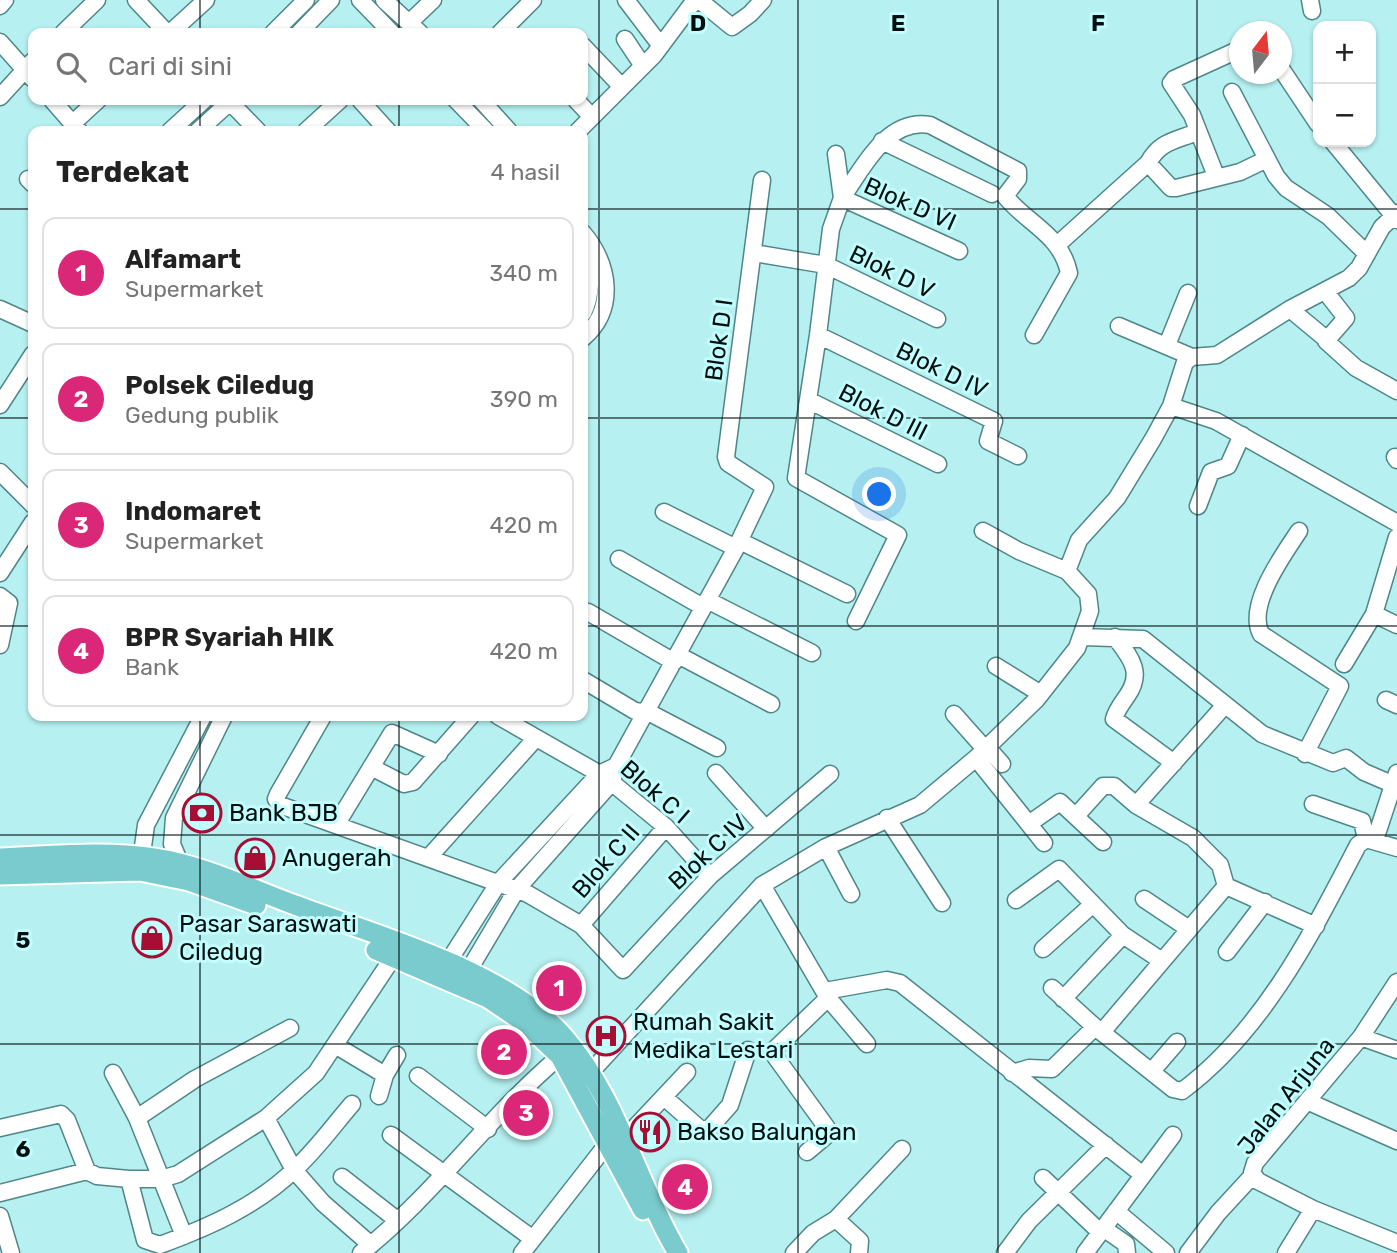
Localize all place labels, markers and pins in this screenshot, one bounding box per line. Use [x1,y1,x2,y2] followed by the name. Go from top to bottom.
[181,792,223,834] bank icon: Bank BJB
[229,799,338,827] place label: Bank BJB
[234,837,276,879] shop icon: Anugerah
[282,844,392,872] place label: Anugerah
[179,910,357,966] place label: Pasar Saraswati Ciledug
[131,917,173,959] shop icon: Pasar Saraswati Ciledug
[536,962,582,1014] pin: 1
[633,1008,793,1064] place label: Rumah Sakit Medika Lestari
[585,1015,627,1057] hospital icon: Rumah Sakit Medika Lestari
[481,1026,527,1078] pin: 2
[503,1087,549,1139] pin: 3
[629,1111,671,1153] restaurant icon: Bakso Balungan
[677,1118,857,1146] place label: Bakso Balungan
[662,1161,708,1213] pin: 4

